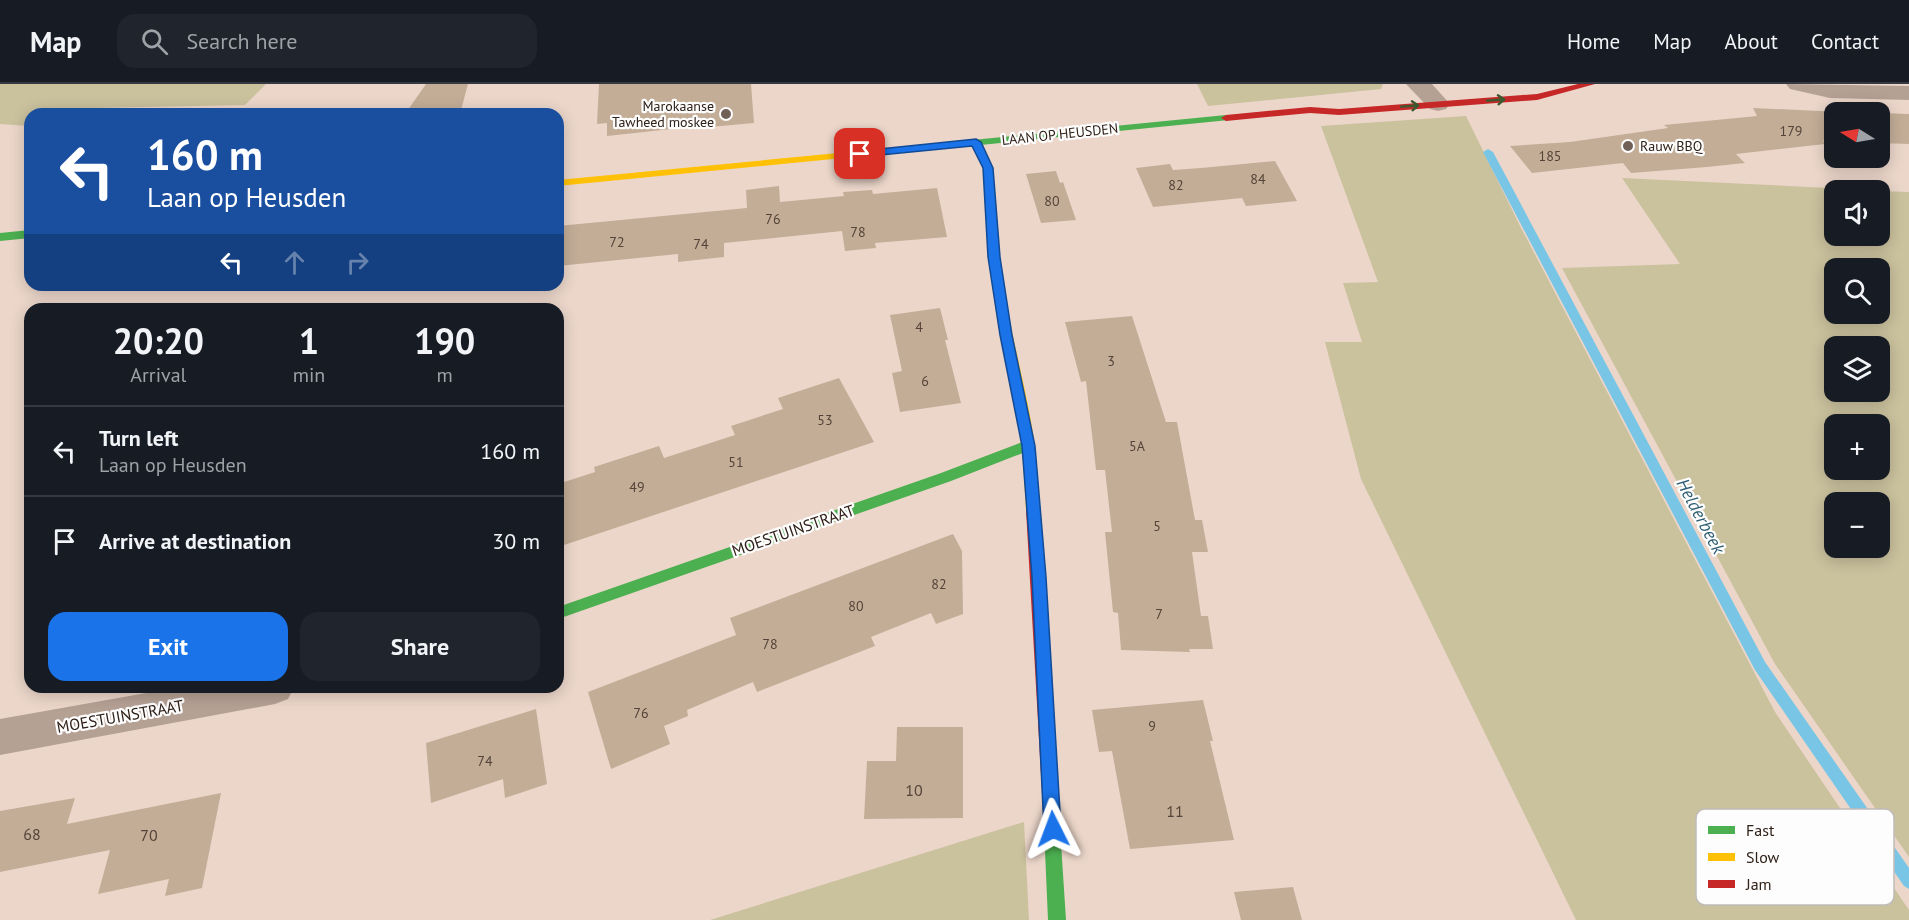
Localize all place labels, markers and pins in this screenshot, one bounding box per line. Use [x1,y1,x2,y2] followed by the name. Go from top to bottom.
[612,97,714,131] place label: Marokaanse Tawheed moskee
[719,107,733,121] marker: Marokaanse Tawheed moskee
[834,128,885,179] pin
[1640,137,1703,155] place label: Rauw BBQ
[1621,139,1635,153] marker: Rauw BBQ

